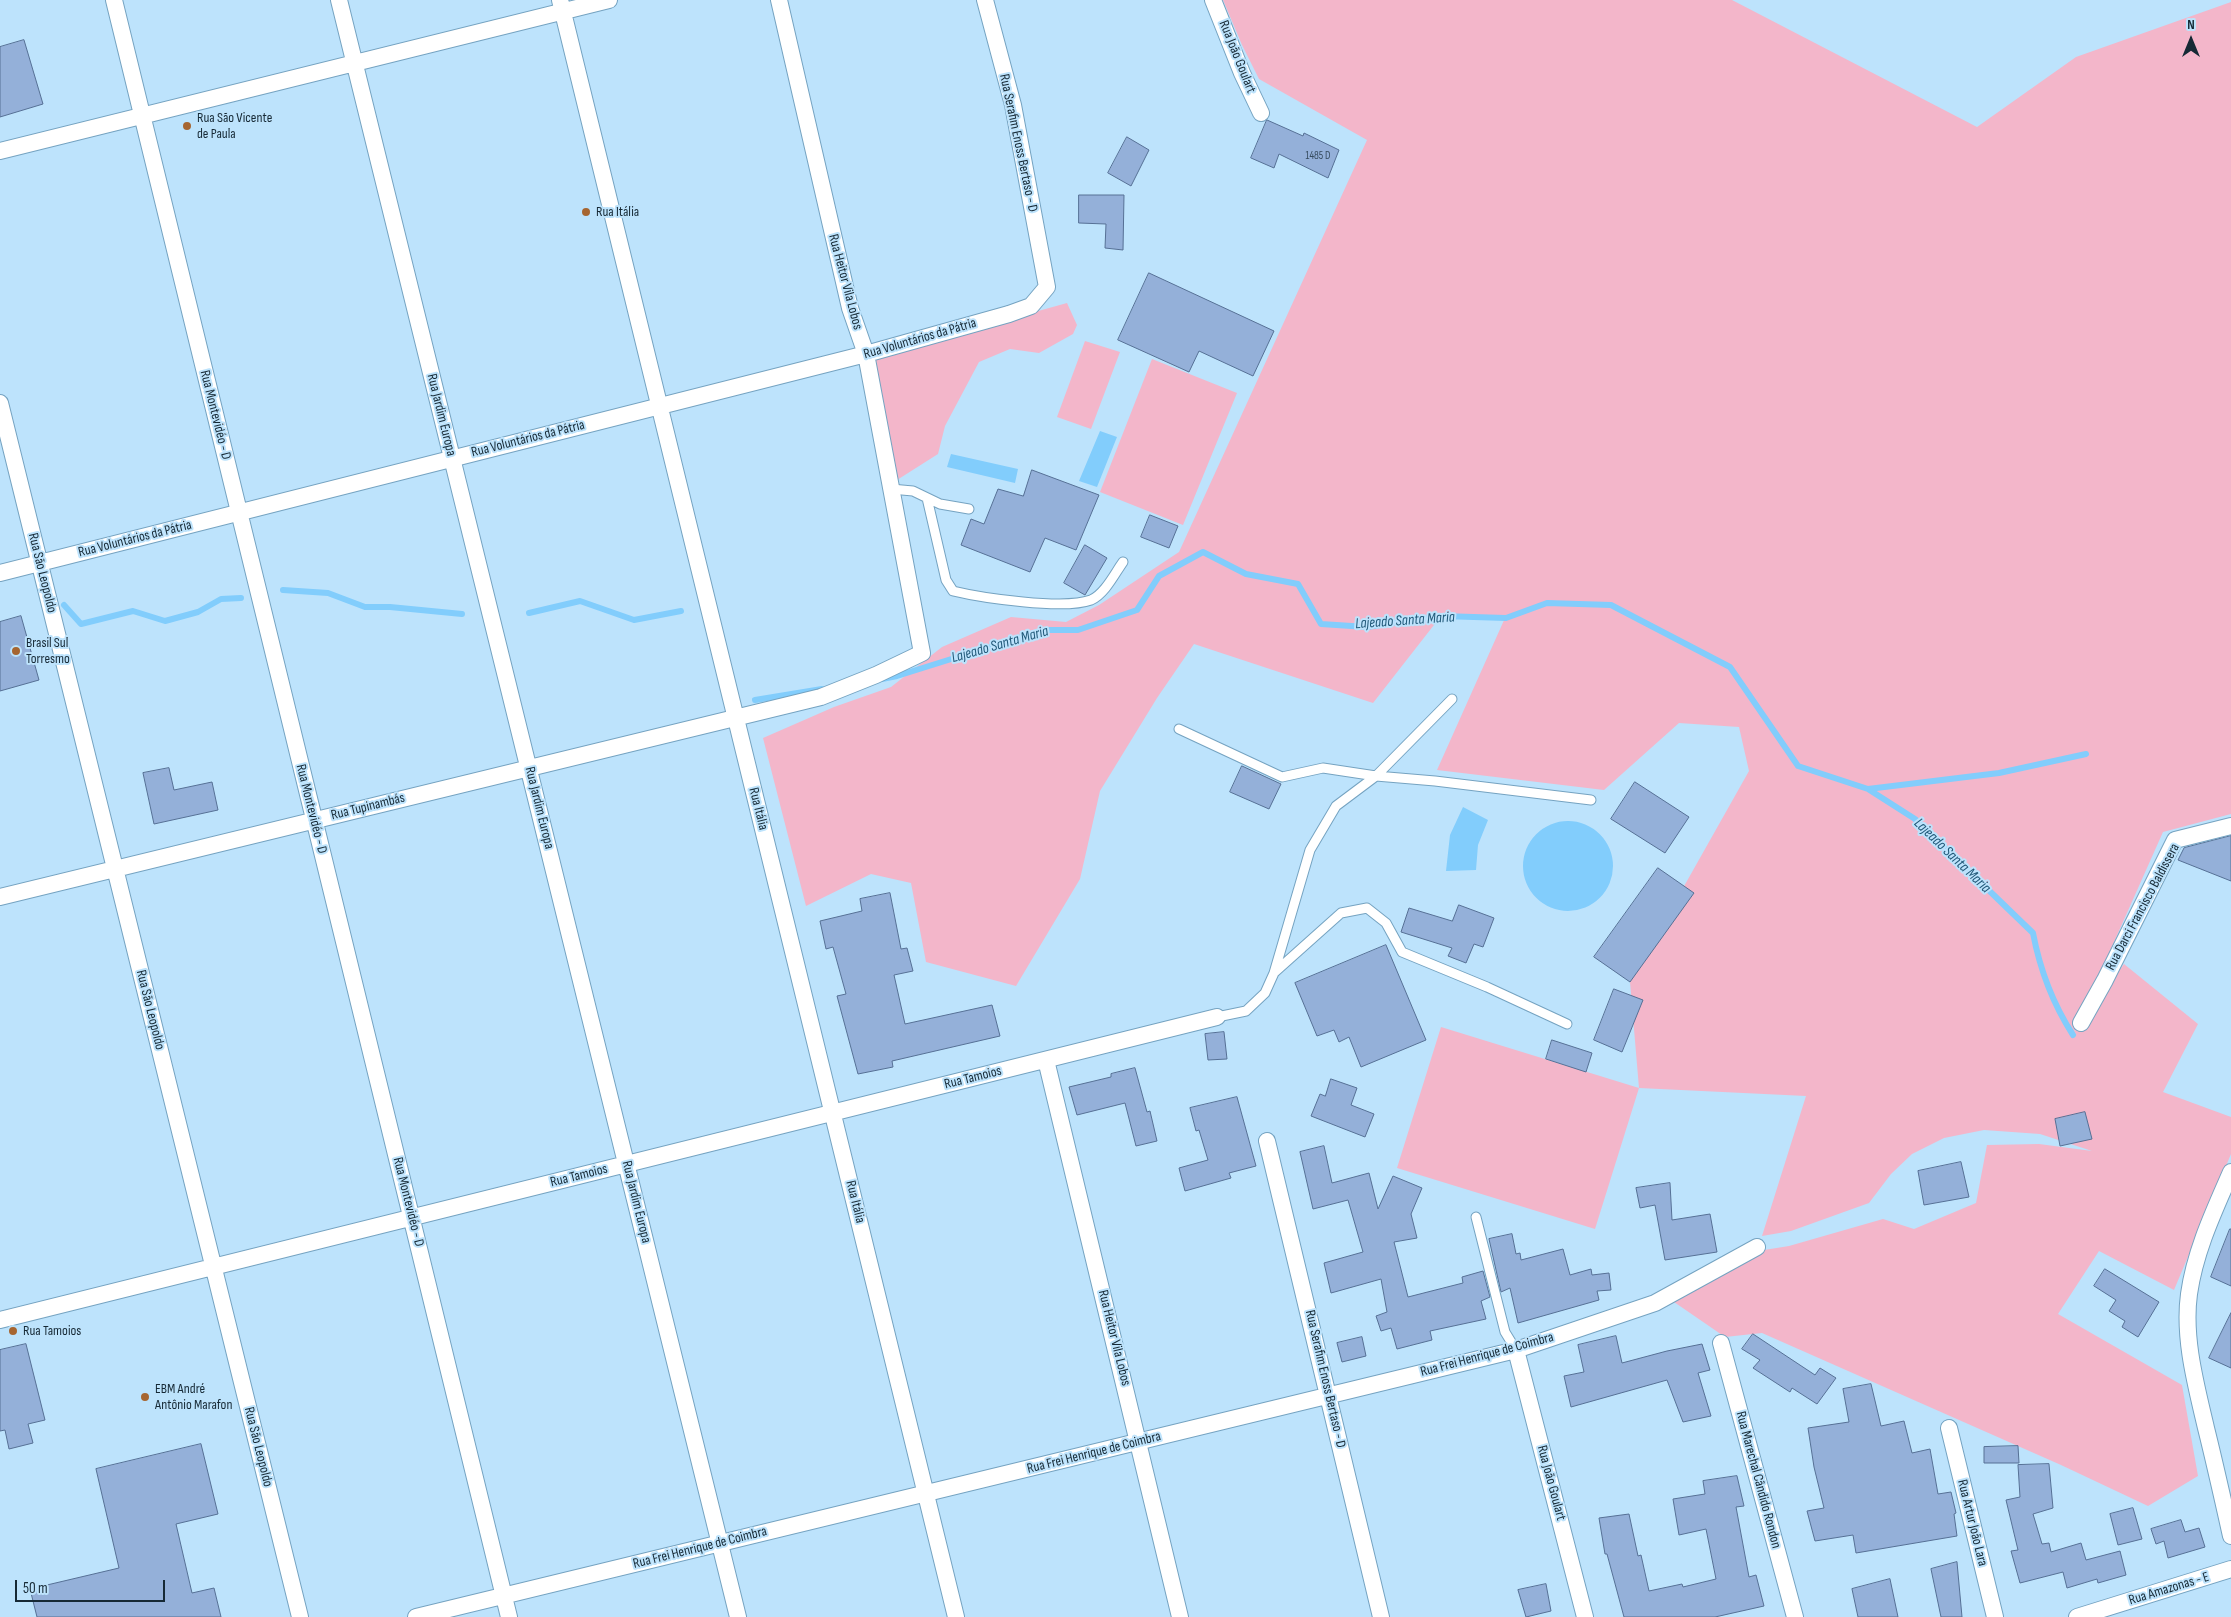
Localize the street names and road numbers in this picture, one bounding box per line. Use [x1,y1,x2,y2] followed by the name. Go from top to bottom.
[1215,18,1259,96] street label: Rua João Goulart
[995,72,1041,214] street label: Rua Serafim Enoss Bertaso - D
[824,232,866,332] street label: Rua Heitor Vila Lobos
[862,315,978,363] street label: Rua Voluntários da Pátria
[196,369,234,461] street label: Rua Montevidéo - D
[423,372,459,458] street label: Rua Jardim Europa
[470,417,586,461] street label: Rua Voluntários da Pátria
[77,517,193,561] street label: Rua Voluntários da Pátria
[24,531,60,615] street label: Rua São Leopoldo
[292,763,330,855] street label: Rua Montevidéo - D
[521,765,557,851] street label: Rua Jardim Europa
[745,786,771,832] street label: Rua Itália
[329,790,407,824] street label: Rua Tupinambás
[2102,841,2184,973] street label: Rua Darci Francisco Baldissera
[132,968,168,1052] street label: Rua São Leopoldo
[943,1063,1003,1093] street label: Rua Tamoios
[389,1156,427,1248] street label: Rua Montevidéo - D
[618,1159,654,1245] street label: Rua Jardim Europa
[549,1161,609,1191] street label: Rua Tamoios
[842,1179,868,1225] street label: Rua Itália
[1094,1288,1134,1388] street label: Rua Heitor Vila Lobos
[1301,1309,1349,1449] street label: Rua Serafim Enoss Bertaso - D
[1419,1329,1555,1381] street label: Rua Frei Henrique de Coimbra
[240,1405,276,1489] street label: Rua São Leopoldo
[1732,1410,1784,1550] street label: Rua Marechal Cândido Rondon
[1025,1428,1163,1478] street label: Rua Frei Henrique de Coimbra
[1533,1444,1569,1522] street label: Rua João Goulart
[1953,1478,1991,1568] street label: Rua Artur João Lara
[631,1523,769,1573] street label: Rua Frei Henrique de Coimbra
[2127,1569,2211,1609] street label: Rua Amazonas - E

